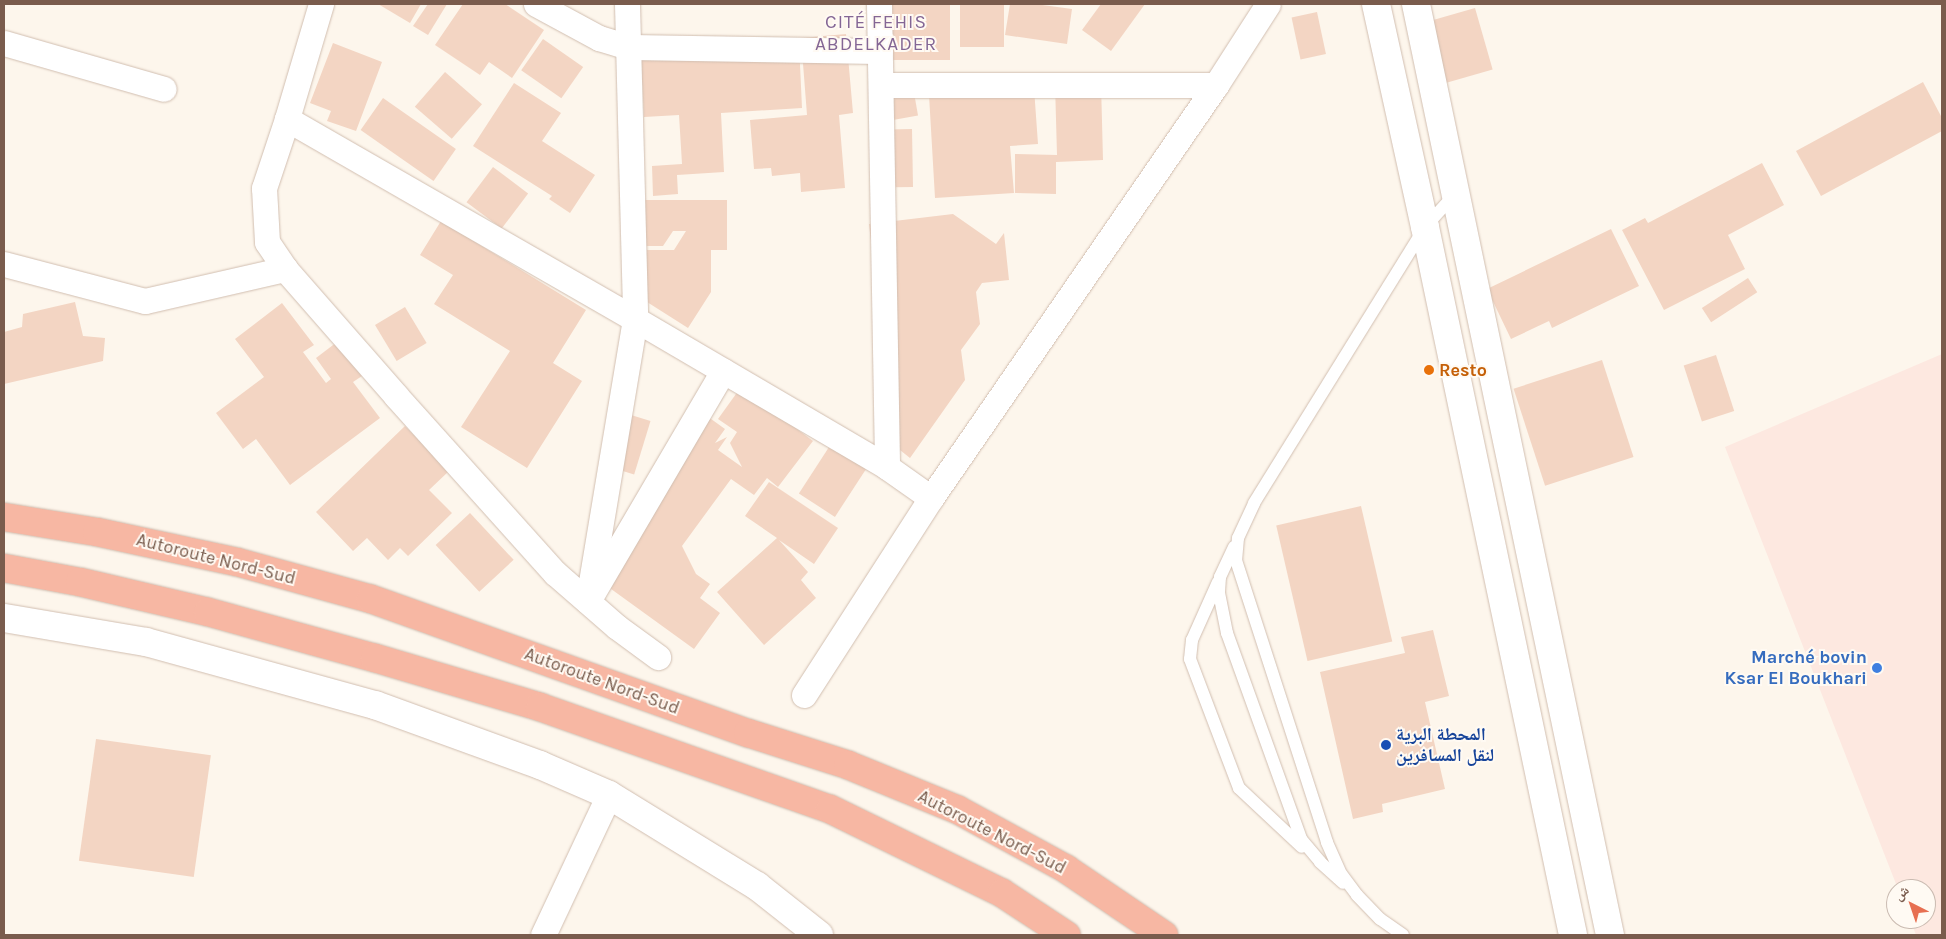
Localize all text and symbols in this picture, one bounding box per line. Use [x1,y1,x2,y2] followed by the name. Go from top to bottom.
[814,12,938,56] district label: CITÉ FEHIS ABDELKADER
[1439,359,1487,381] place label: Resto
[1423,364,1435,376] marker: Resto
[134,529,298,589] street label: Autoroute Nord-Sud
[522,643,682,719] street label: Autoroute Nord-Sud
[1724,647,1867,690] place label: Marché bovin Ksar El Boukhari
[1871,662,1883,674] marker: Marché bovin Ksar El Boukhari
[1396,724,1494,766] place label: المحطة البرية لنقل المسافرين
[1380,739,1392,751] marker: المحطة البرية لنقل المسافرين
[914,785,1070,879] street label: Autoroute Nord-Sud
[1886,879,1936,929] north arrow
[1890,882,1913,904] text: ش

